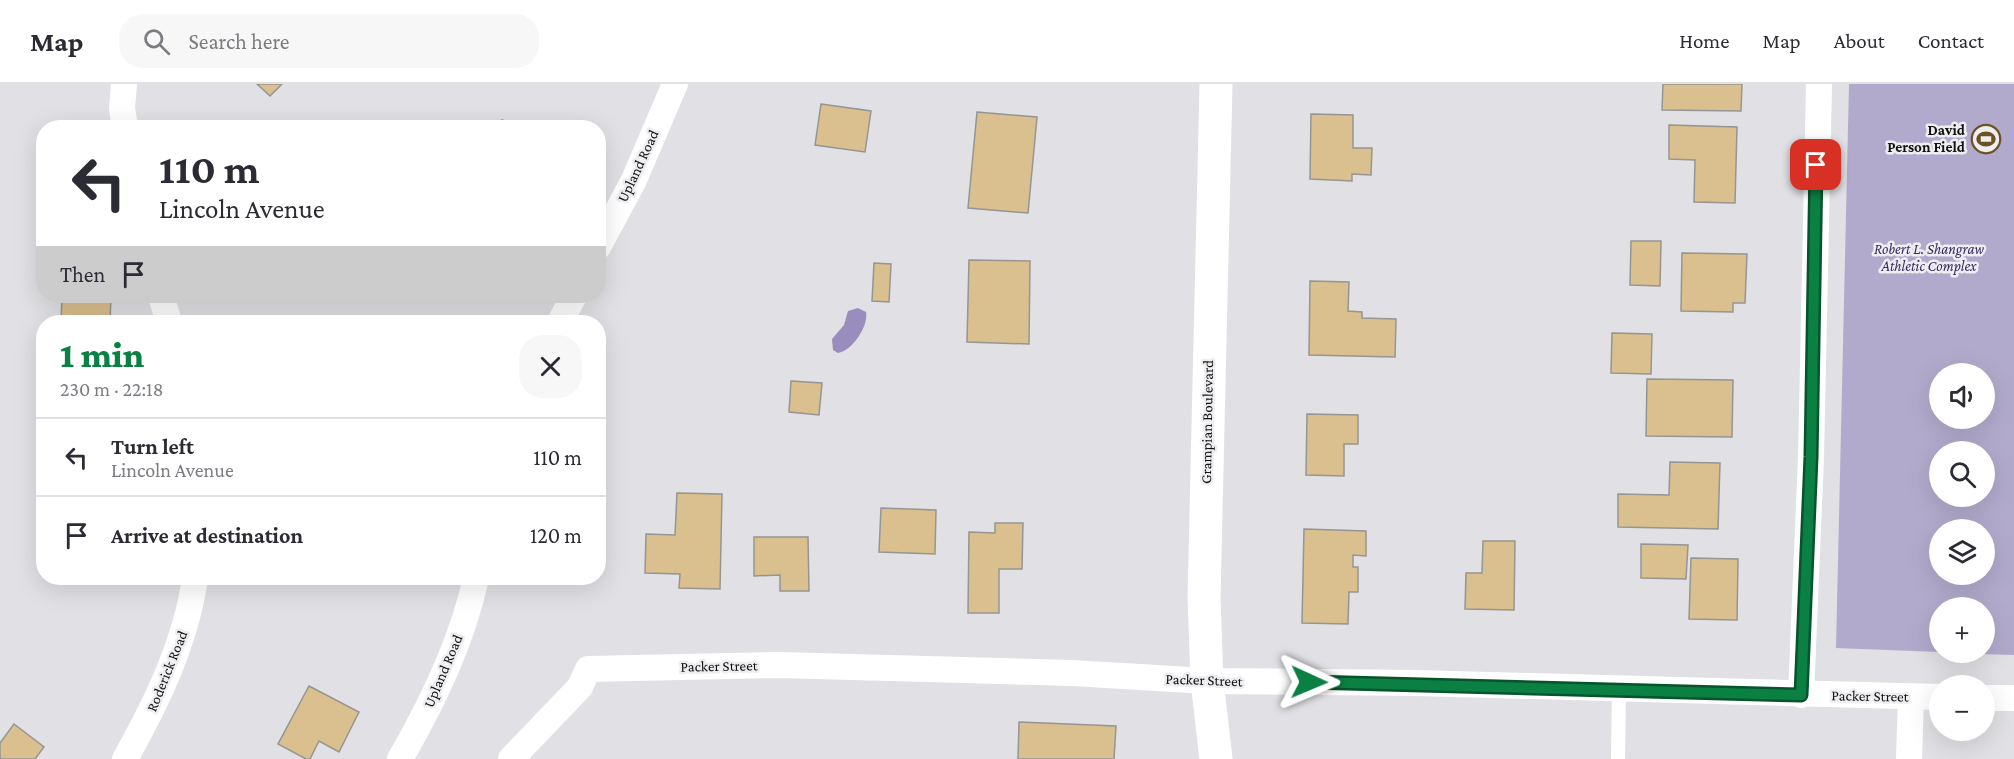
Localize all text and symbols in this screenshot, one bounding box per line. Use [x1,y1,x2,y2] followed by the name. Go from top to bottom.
[119,14,539,68] search box
[140,25,173,58] icon: search
[30,26,83,57] text: Map
[188,29,289,54] text: Search here
[1679,29,1729,53] text: Home
[1762,29,1801,53] text: Map
[1834,29,1885,53] text: About
[1918,29,1984,53] text: Contact
[1887,122,1966,155] place label: David Person Field
[1970,123,2002,155] sports icon: David Person Field
[614,127,663,205] street label: Upland Road
[1790,139,1841,190] pin
[60,144,138,222] icon: left
[159,145,260,192] text: 110 m
[1799,148,1832,181] icon: arrive
[159,194,325,224] text: Lincoln Avenue
[1874,241,1985,275] park label: Robert L. Shangraw Athletic Complex
[117,258,150,291] icon: arrive
[60,262,105,287] text: Then
[60,335,144,375] text: 1 min
[519,335,582,398] button: close
[1198,360,1217,484] street label: Grampian Boulevard
[1929,363,1995,741] map controls
[1929,363,1995,429] button: sound
[60,378,163,400] text: 230 m · 22:18
[111,434,194,459] text: Turn left
[60,441,93,474] icon: left
[1929,441,1995,507] button: search
[533,445,582,470] text: 110 m
[111,459,234,481] text: Lincoln Avenue
[60,519,93,552] icon: arrive
[1929,519,1995,585] button: layers
[111,523,303,548] text: Arrive at destination
[530,523,582,548] text: 120 m
[1929,597,1995,663] button: +
[144,628,191,714] street label: Roderick Road
[420,632,466,710] street label: Upland Road
[1277,650,1341,714] position arrow
[680,657,759,675] street label: Packer Street
[1165,671,1244,689] street label: Packer Street
[1929,675,1995,741] button: −
[1831,687,1910,705] street label: Packer Street

